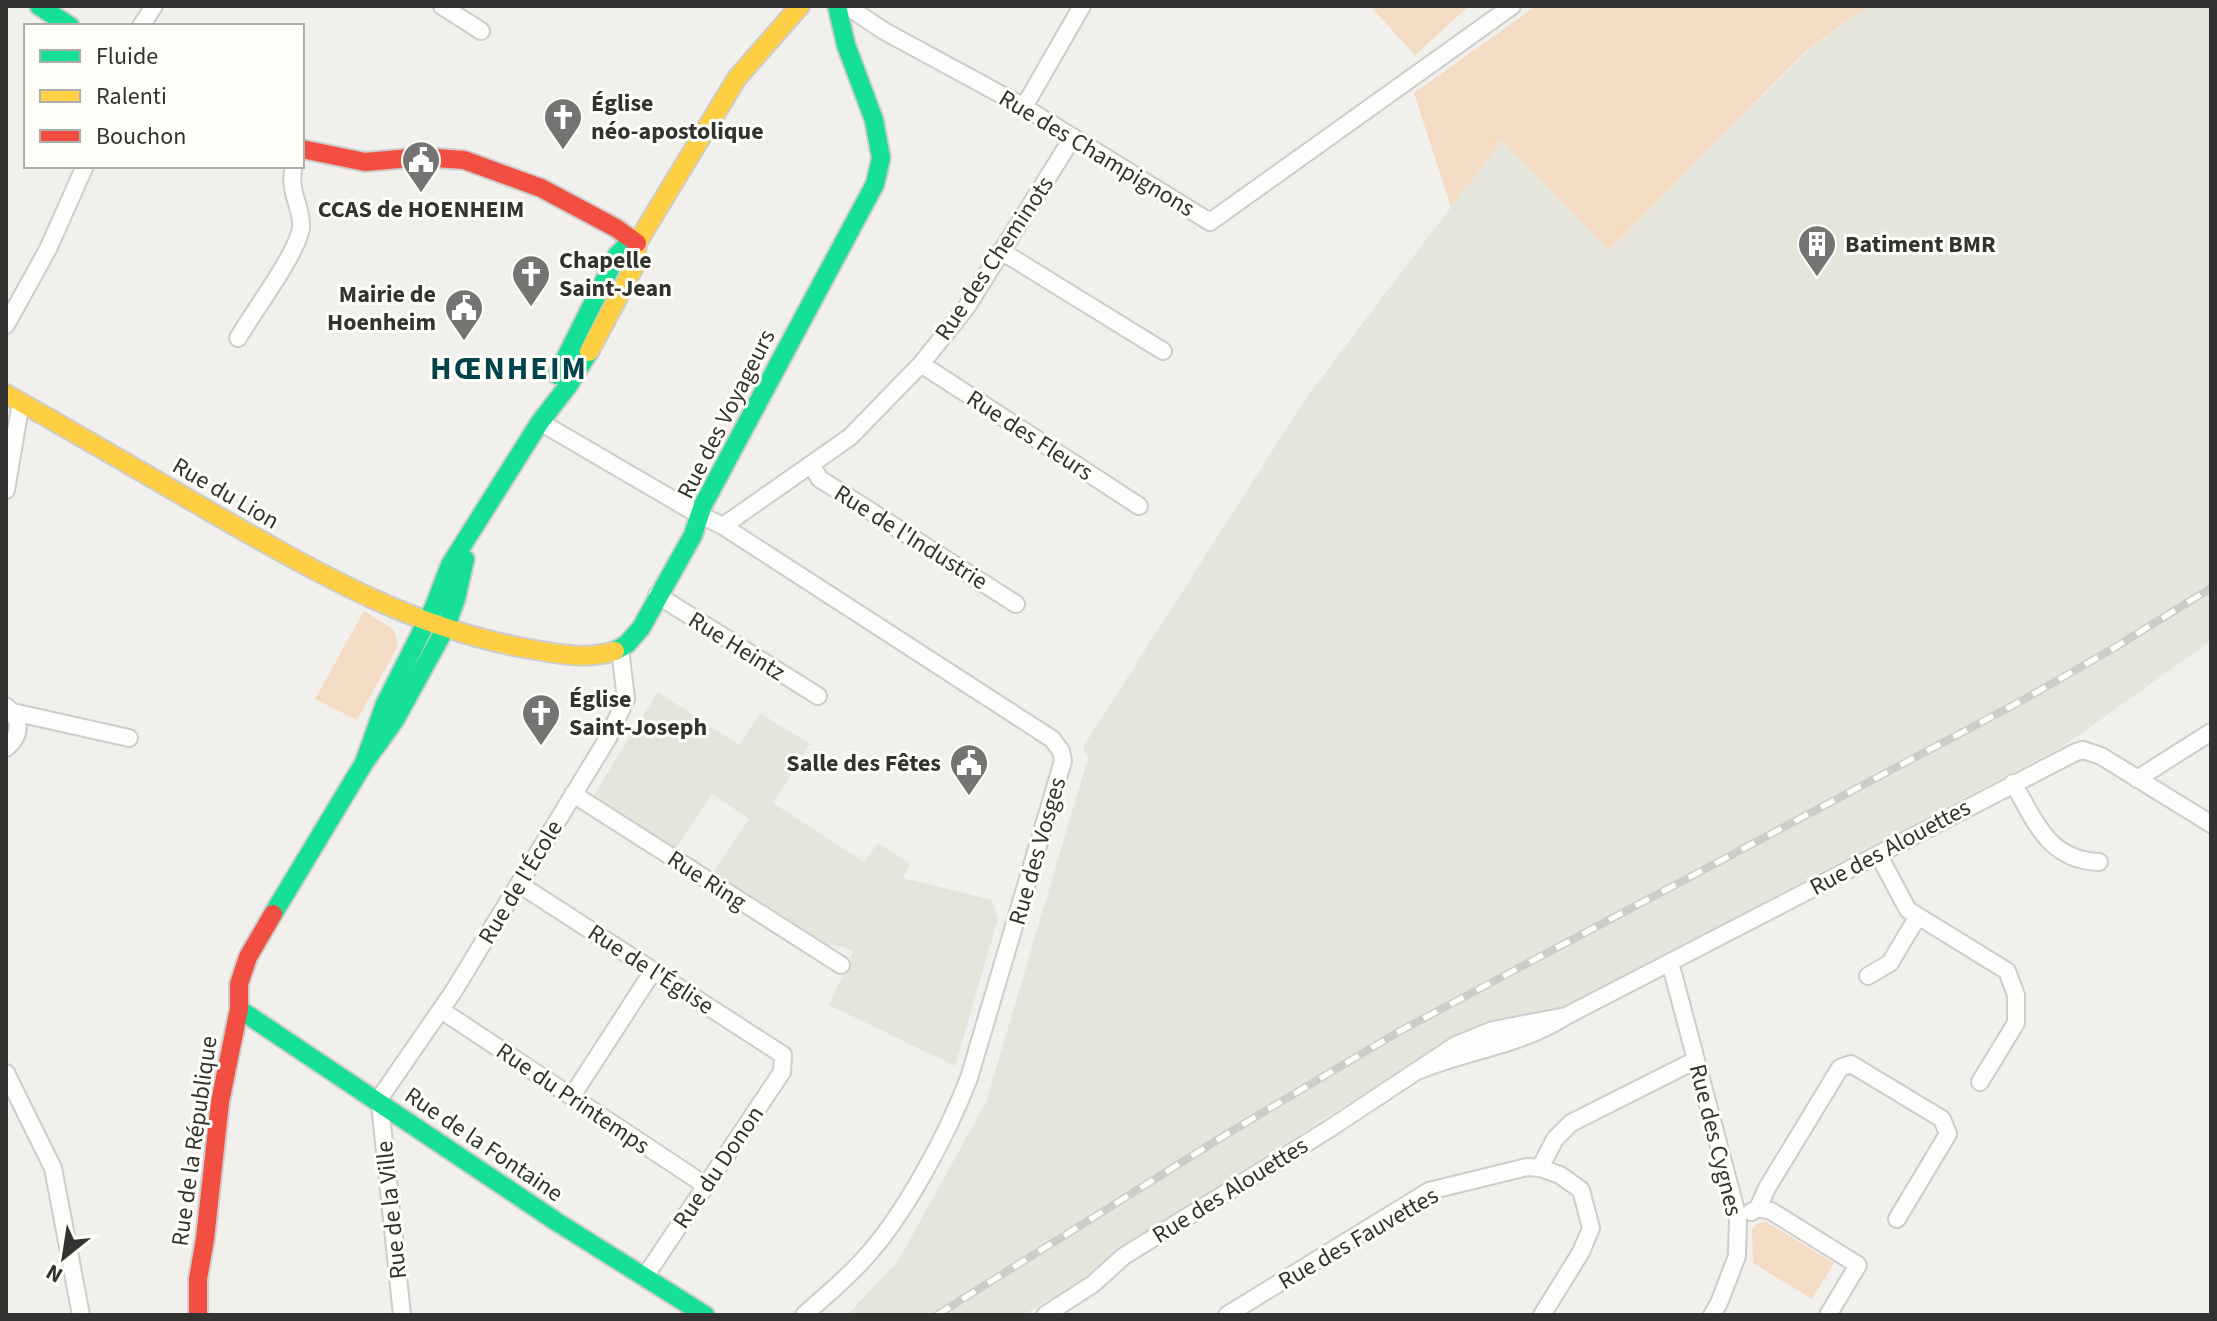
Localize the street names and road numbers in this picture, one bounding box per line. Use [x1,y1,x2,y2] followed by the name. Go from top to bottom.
[992,81,1201,226] street label: Rue des Champignons
[926,169,1062,347] street label: Rue des Cheminots
[669,323,784,505] street label: Rue des Voyageurs
[960,381,1100,490] street label: Rue des Fleurs
[166,449,286,538] street label: Rue du Lion
[827,476,994,599] street label: Rue de l'Industrie
[682,603,792,690] street label: Rue Heintz
[1000,773,1075,929] street label: Rue des Vosges
[1804,790,1977,905] street label: Rue des Alouettes
[470,813,571,951] street label: Rue de l'École
[660,842,753,919] street label: Rue Ring
[581,915,721,1023] street label: Rue de l'Église
[162,1034,227,1248] street label: Rue de la République
[489,1034,656,1163] street label: Rue du Printemps
[1680,1061,1751,1220] street label: Rue des Cygnes
[397,1078,570,1211] street label: Rue de la Fontaine
[664,1099,773,1236] street label: Rue du Donon
[1146,1128,1315,1252] street label: Rue des Alouettes
[367,1139,416,1281] street label: Rue de la Ville
[1272,1178,1445,1299] street label: Rue des Fauvettes

